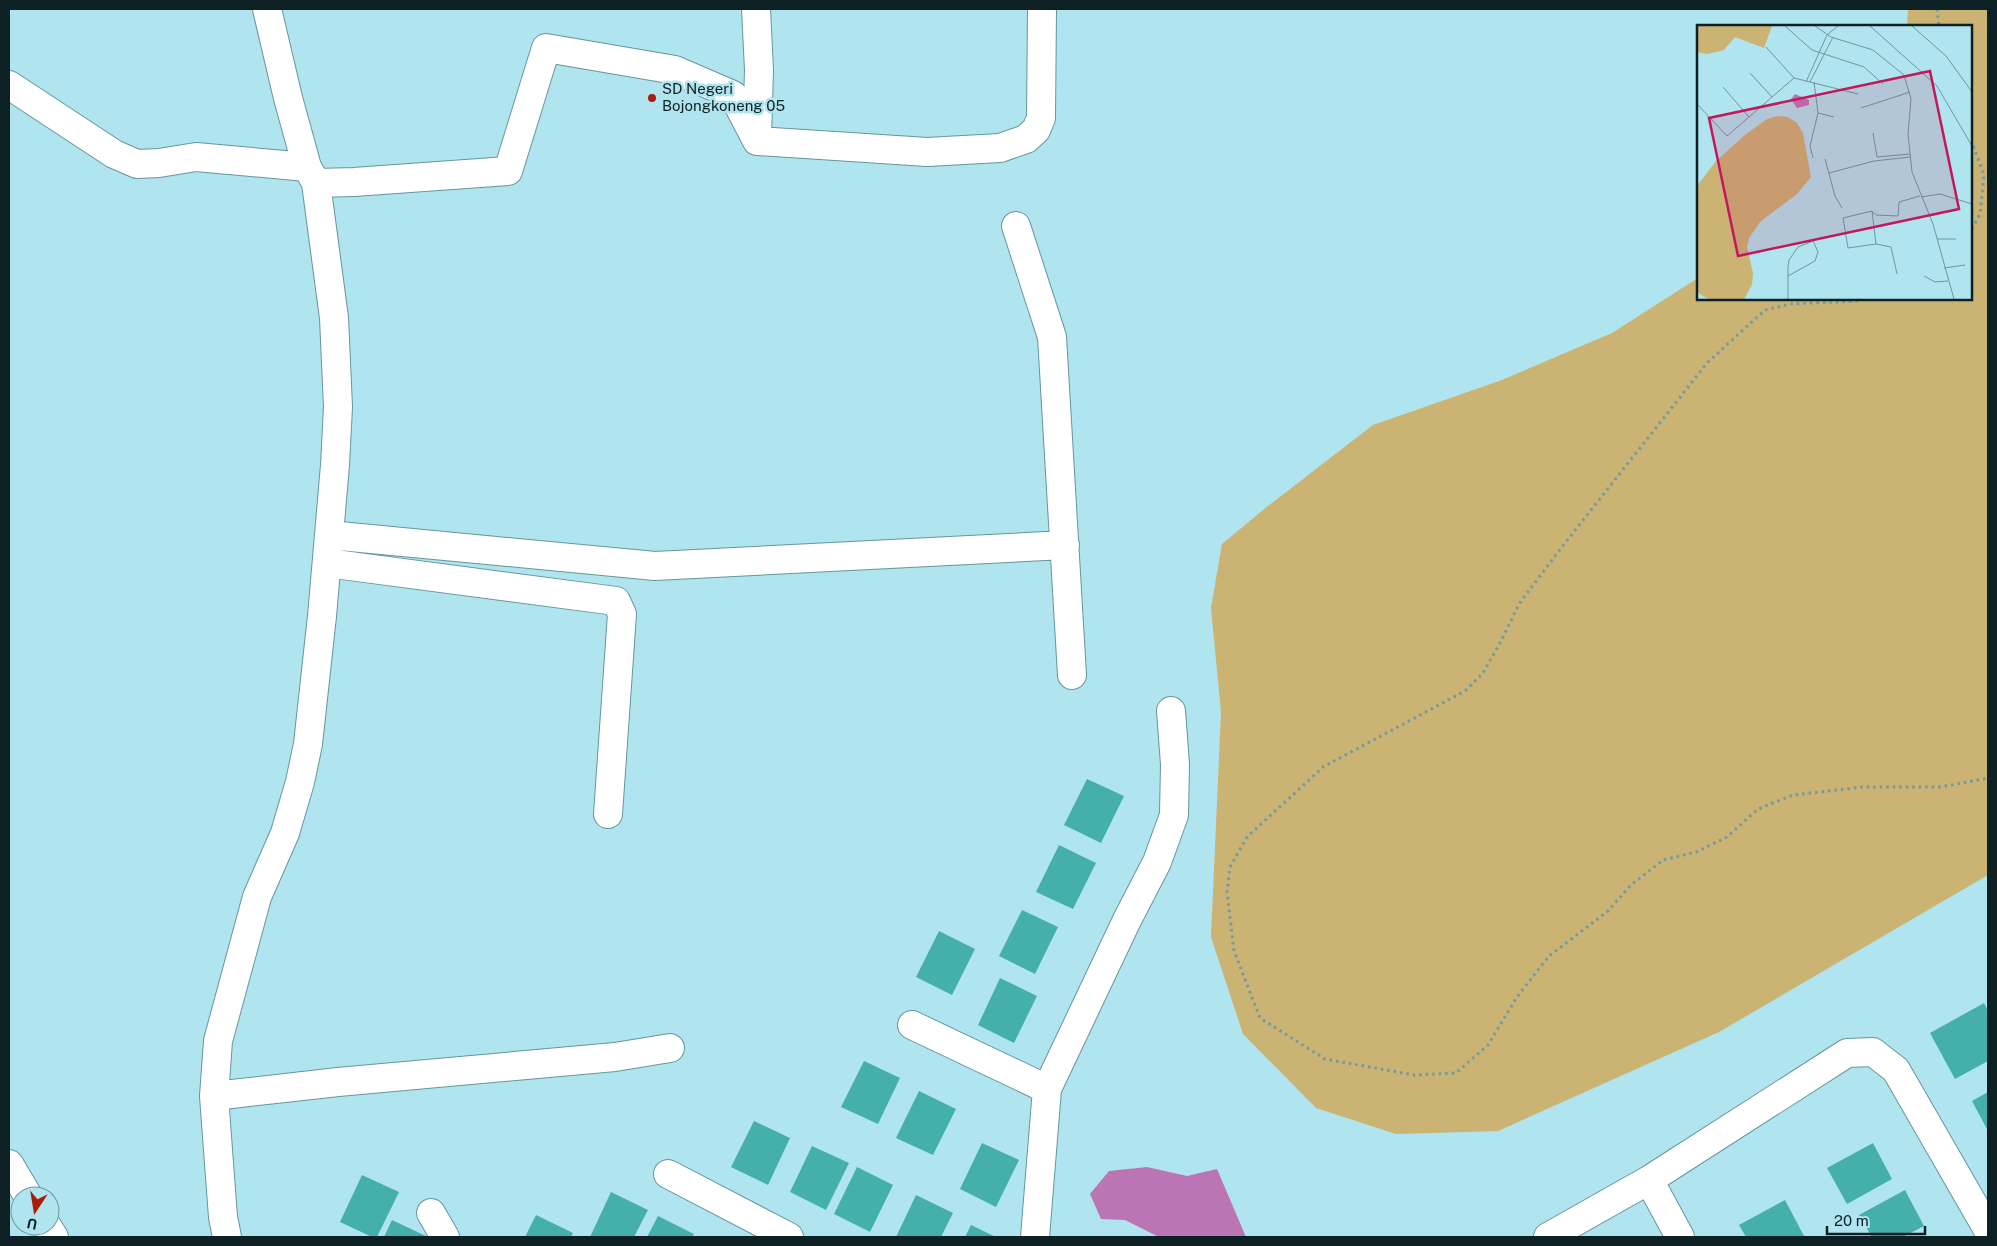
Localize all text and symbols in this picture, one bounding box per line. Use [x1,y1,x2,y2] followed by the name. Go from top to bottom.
[1697,25,1972,300] inset map
[662,80,785,114] place label: SD Negeri Bojongkoneng 05
[646,92,658,104] marker: SD Negeri Bojongkoneng 05
[10,1186,60,1236] north arrow
[1827,1204,1924,1236] scale bar
[1834,1212,1869,1229] text: 20 m
[26,1215,39,1233] text: U

